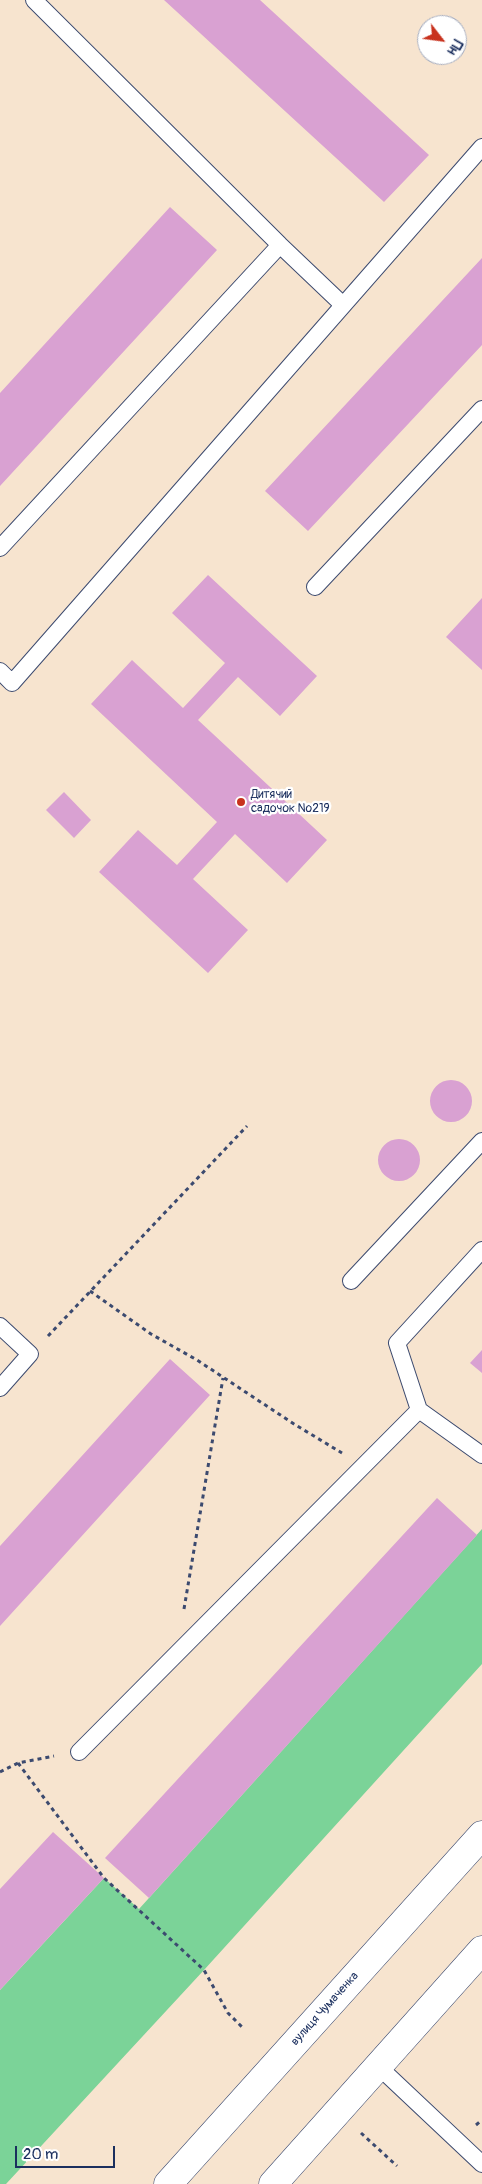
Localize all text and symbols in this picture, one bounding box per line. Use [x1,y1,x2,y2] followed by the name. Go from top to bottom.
[417,15,467,65] north arrow
[443,36,466,58] text: Пн
[251,788,330,816] place label: Дитячий садочок №219
[235,796,247,808] marker: Дитячий садочок №219
[288,1969,362,2049] street label: вулиця Чумаченка
[18,2136,118,2168] scale bar
[23,2145,58,2164] text: 20 m

